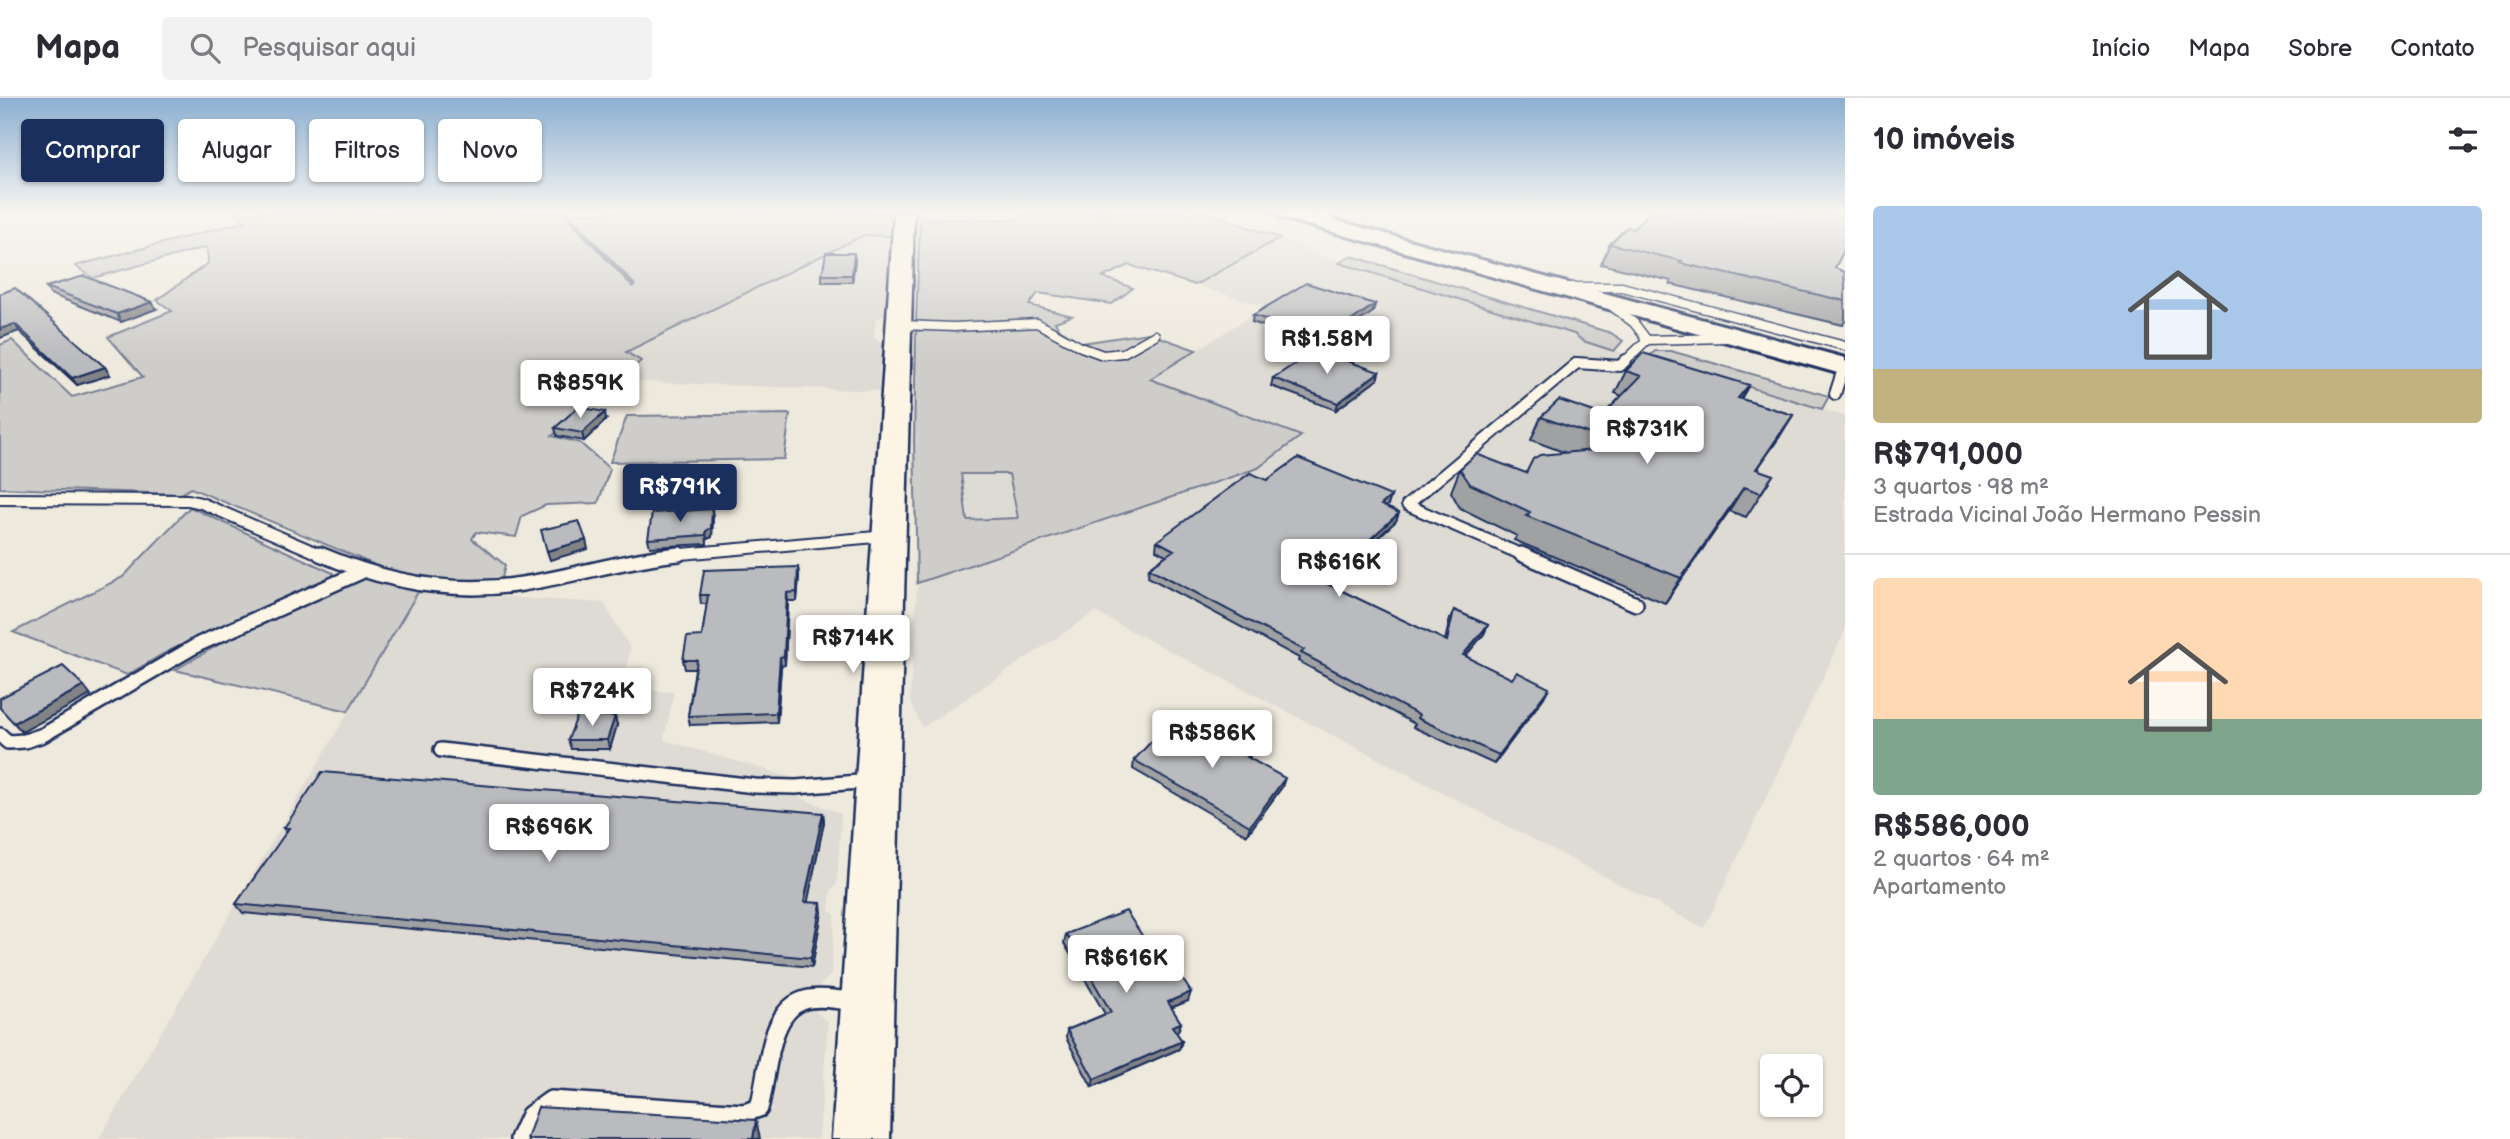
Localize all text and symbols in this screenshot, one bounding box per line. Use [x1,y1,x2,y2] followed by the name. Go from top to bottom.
[162,17,652,80] search box
[35,28,120,68] text: Mapa
[186,29,224,67] icon: search
[242,33,416,64] text: Pesquisar aqui
[2092,34,2150,63] text: Início
[2188,34,2250,63] text: Mapa
[2288,34,2352,63] text: Sobre
[2390,34,2475,63] text: Contato
[21,119,164,182] chip: Comprar
[178,119,295,182] chip: Alugar
[309,119,424,182] chip: Filtros
[438,119,542,182] chip: Novo
[2444,121,2482,159] icon: filters
[1873,122,2015,158] text: 10 imóveis
[2115,252,2241,378] icon: home
[1262,316,1392,376] pin: R$1.58M
[1281,325,1373,353] text: R$1.58M
[523,360,637,420] pin: R$859K
[536,369,624,397] text: R$859K
[1590,406,1704,466] pin: R$731K
[1606,415,1688,443] text: R$731K
[1873,437,2023,473] text: R$791,000
[623,464,737,524] pin: R$791K
[639,473,721,501] text: R$791K
[1873,473,2049,501] text: 3 quartos · 98 m²
[1873,501,2261,529] text: Estrada Vicinal João Hermano Pessin
[1282,540,1396,599] pin: R$616K
[1297,548,1381,576] text: R$616K
[796,616,910,675] pin: R$714K
[812,624,894,652] text: R$714K
[2115,624,2241,750] icon: home
[535,668,649,728] pin: R$724K
[549,677,635,705] text: R$724K
[1155,710,1269,770] pin: R$586K
[1168,719,1256,747] text: R$586K
[492,804,606,864] pin: R$696K
[1873,809,2030,845] text: R$586,000
[505,813,593,841] text: R$696K
[1873,845,2050,873] text: 2 quartos · 64 m²
[1873,873,2006,901] text: Apartamento
[1069,936,1183,995] pin: R$616K
[1084,944,1168,972] text: R$616K
[1760,1054,1823,1117] map controls
[1760,1054,1823,1117] button: locate

